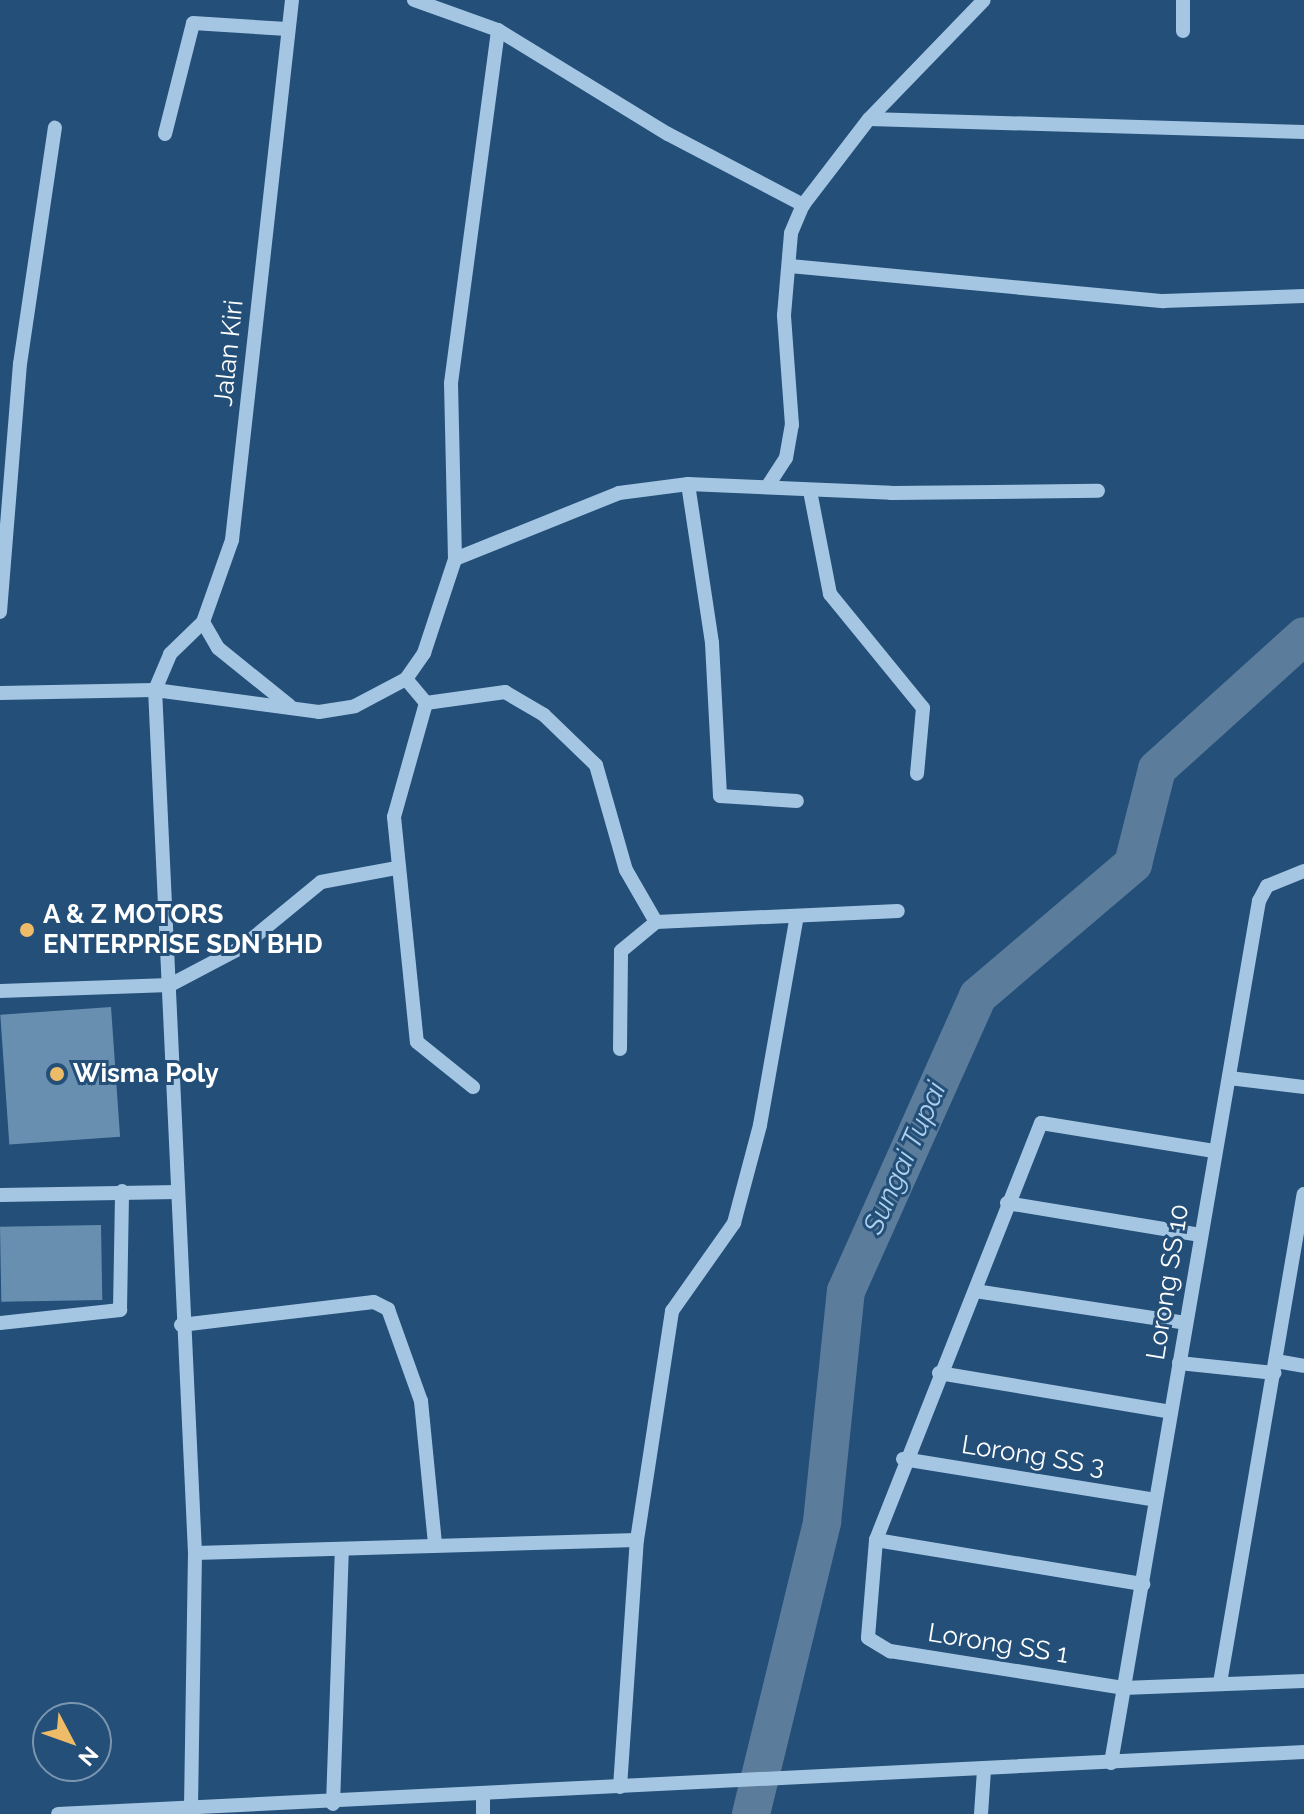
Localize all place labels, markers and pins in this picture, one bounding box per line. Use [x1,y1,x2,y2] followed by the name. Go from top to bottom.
[43,899,322,960] place label: A & Z MOTORS ENTERPRISE SDN BHD
[18,921,36,939] marker: A & Z MOTORS ENTERPRISE SDN BHD
[73,1058,219,1090] place label: Wisma Poly
[48,1065,66,1083] marker: Wisma Poly

